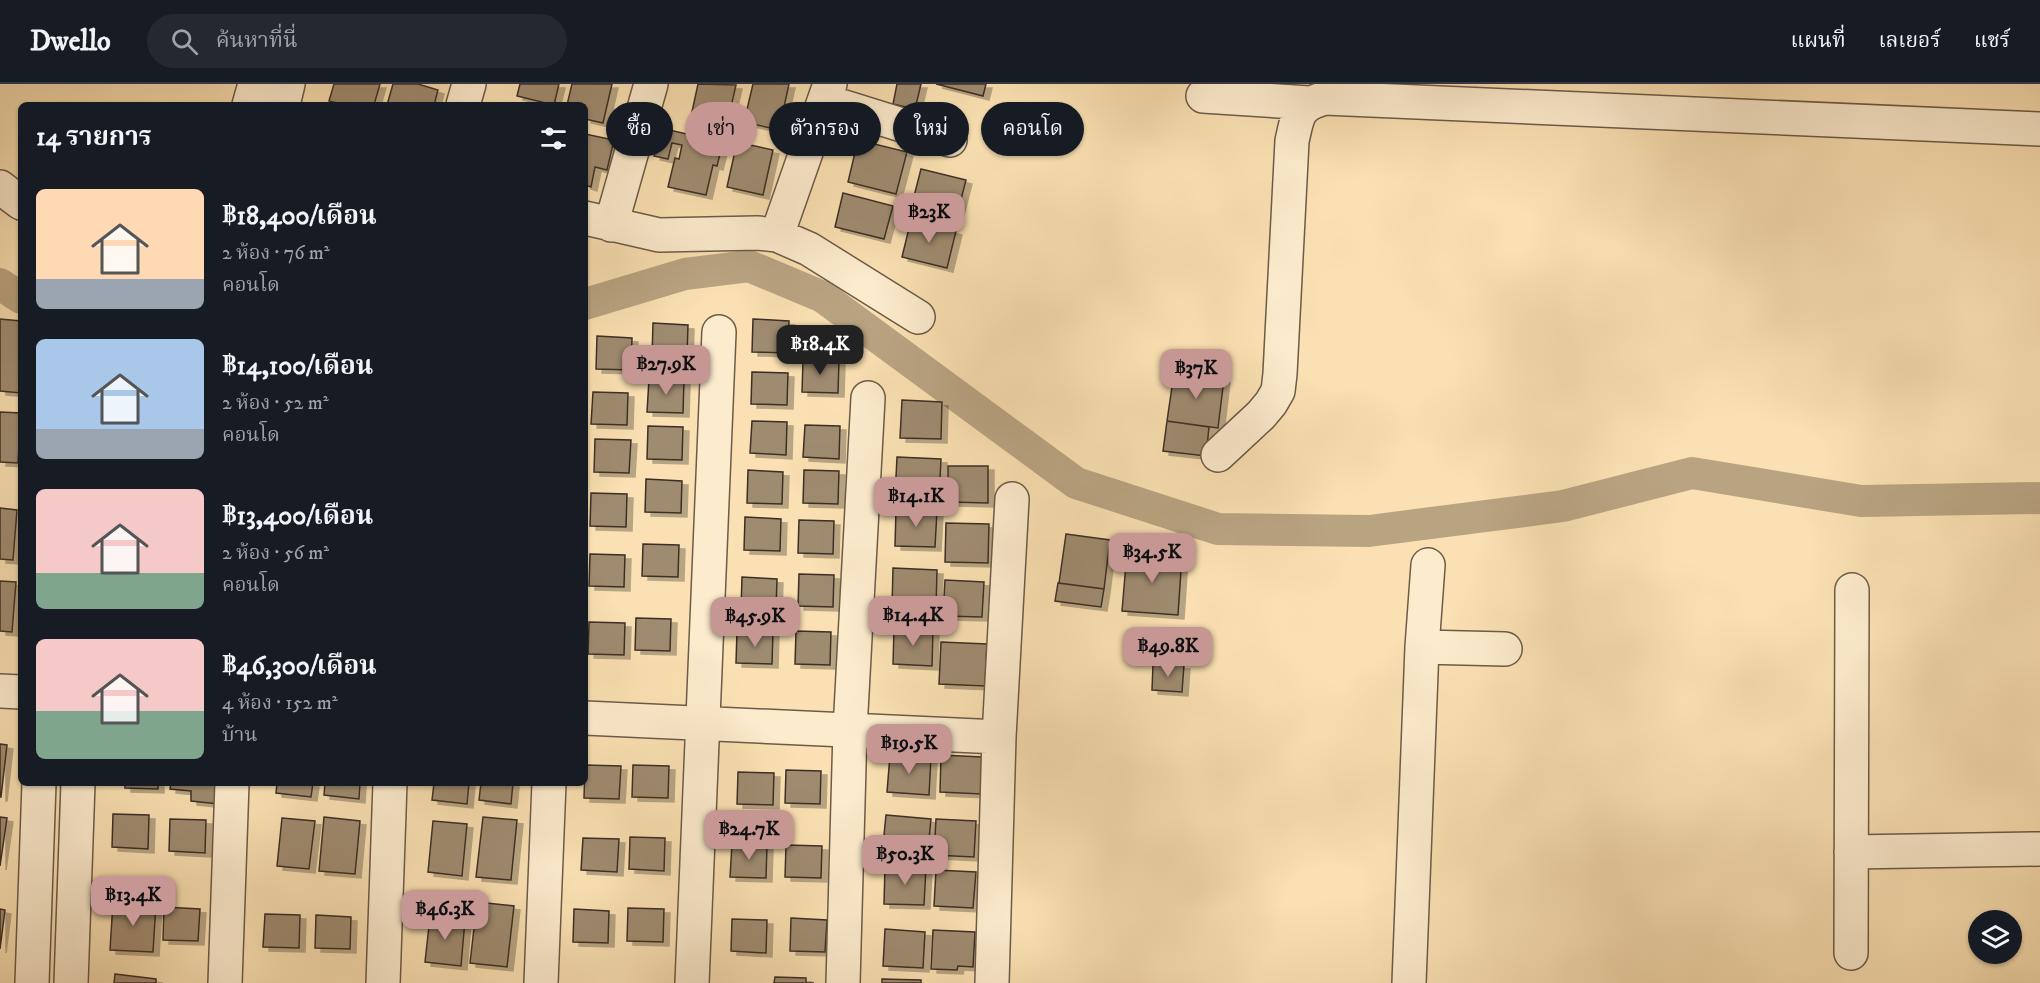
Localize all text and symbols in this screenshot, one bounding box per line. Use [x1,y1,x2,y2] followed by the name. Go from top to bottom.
[147,14,567,68] search box
[30,24,111,59] text: Dwello
[168,25,201,58] icon: search
[216,27,298,54] text: ค้นหาที่นี่
[1791,28,1846,54] text: แผนที่
[1879,28,1941,54] text: เลเยอร์
[1974,28,2010,54] text: แชร์
[606,102,673,156] chip: ซื้อ
[685,102,757,156] chip: เช่า
[769,102,881,156] chip: ตัวกรอง
[893,102,969,156] chip: ใหม่
[981,102,1084,156] chip: คอนโด
[36,121,152,154] text: 14 รายการ
[537,122,570,155] icon: filters
[893,193,965,244] pin: ฿23K
[222,200,377,233] text: ฿18,400/เดือน
[908,200,950,225] text: ฿23K
[84,213,156,285] icon: home
[222,241,330,266] text: 2 ห้อง · 76 m²
[222,273,280,298] text: คอนโด
[771,325,869,376] pin: ฿18.4K
[790,332,850,357] text: ฿18.4K
[617,345,715,396] pin: ฿27.9K
[1160,349,1232,400] pin: ฿37K
[222,350,373,383] text: ฿14,100/เดือน
[636,352,696,377] text: ฿27.9K
[1174,356,1218,381] text: ฿37K
[84,363,156,435] icon: home
[222,391,329,416] text: 2 ห้อง · 52 m²
[222,423,280,448] text: คอนโด
[867,477,965,528] pin: ฿14.1K
[888,484,944,509] text: ฿14.1K
[222,500,373,533] text: ฿13,400/เดือน
[84,513,156,585] icon: home
[1103,533,1201,584] pin: ฿34.5K
[1122,540,1182,565] text: ฿34.5K
[222,541,329,566] text: 2 ห้อง · 56 m²
[222,573,280,598] text: คอนโด
[864,596,962,647] pin: ฿14.4K
[706,597,804,648] pin: ฿45.9K
[882,603,944,628] text: ฿14.4K
[725,604,785,629] text: ฿45.9K
[1119,627,1217,678] pin: ฿49.8K
[1137,634,1199,659] text: ฿49.8K
[222,650,377,683] text: ฿46,300/เดือน
[84,663,156,735] icon: home
[222,691,338,716] text: 4 ห้อง · 152 m²
[222,723,258,748] text: บ้าน
[860,724,958,775] pin: ฿19.5K
[881,731,937,756] text: ฿19.5K
[700,810,798,861] pin: ฿24.7K
[718,817,780,842] text: ฿24.7K
[856,835,954,886] pin: ฿50.3K
[876,842,934,867] text: ฿50.3K
[84,876,182,927] pin: ฿13.4K
[105,883,161,908] text: ฿13.4K
[396,890,494,941] pin: ฿46.3K
[415,897,475,922] text: ฿46.3K
[1968,910,2022,964] map controls
[1968,910,2022,964] button: layers

